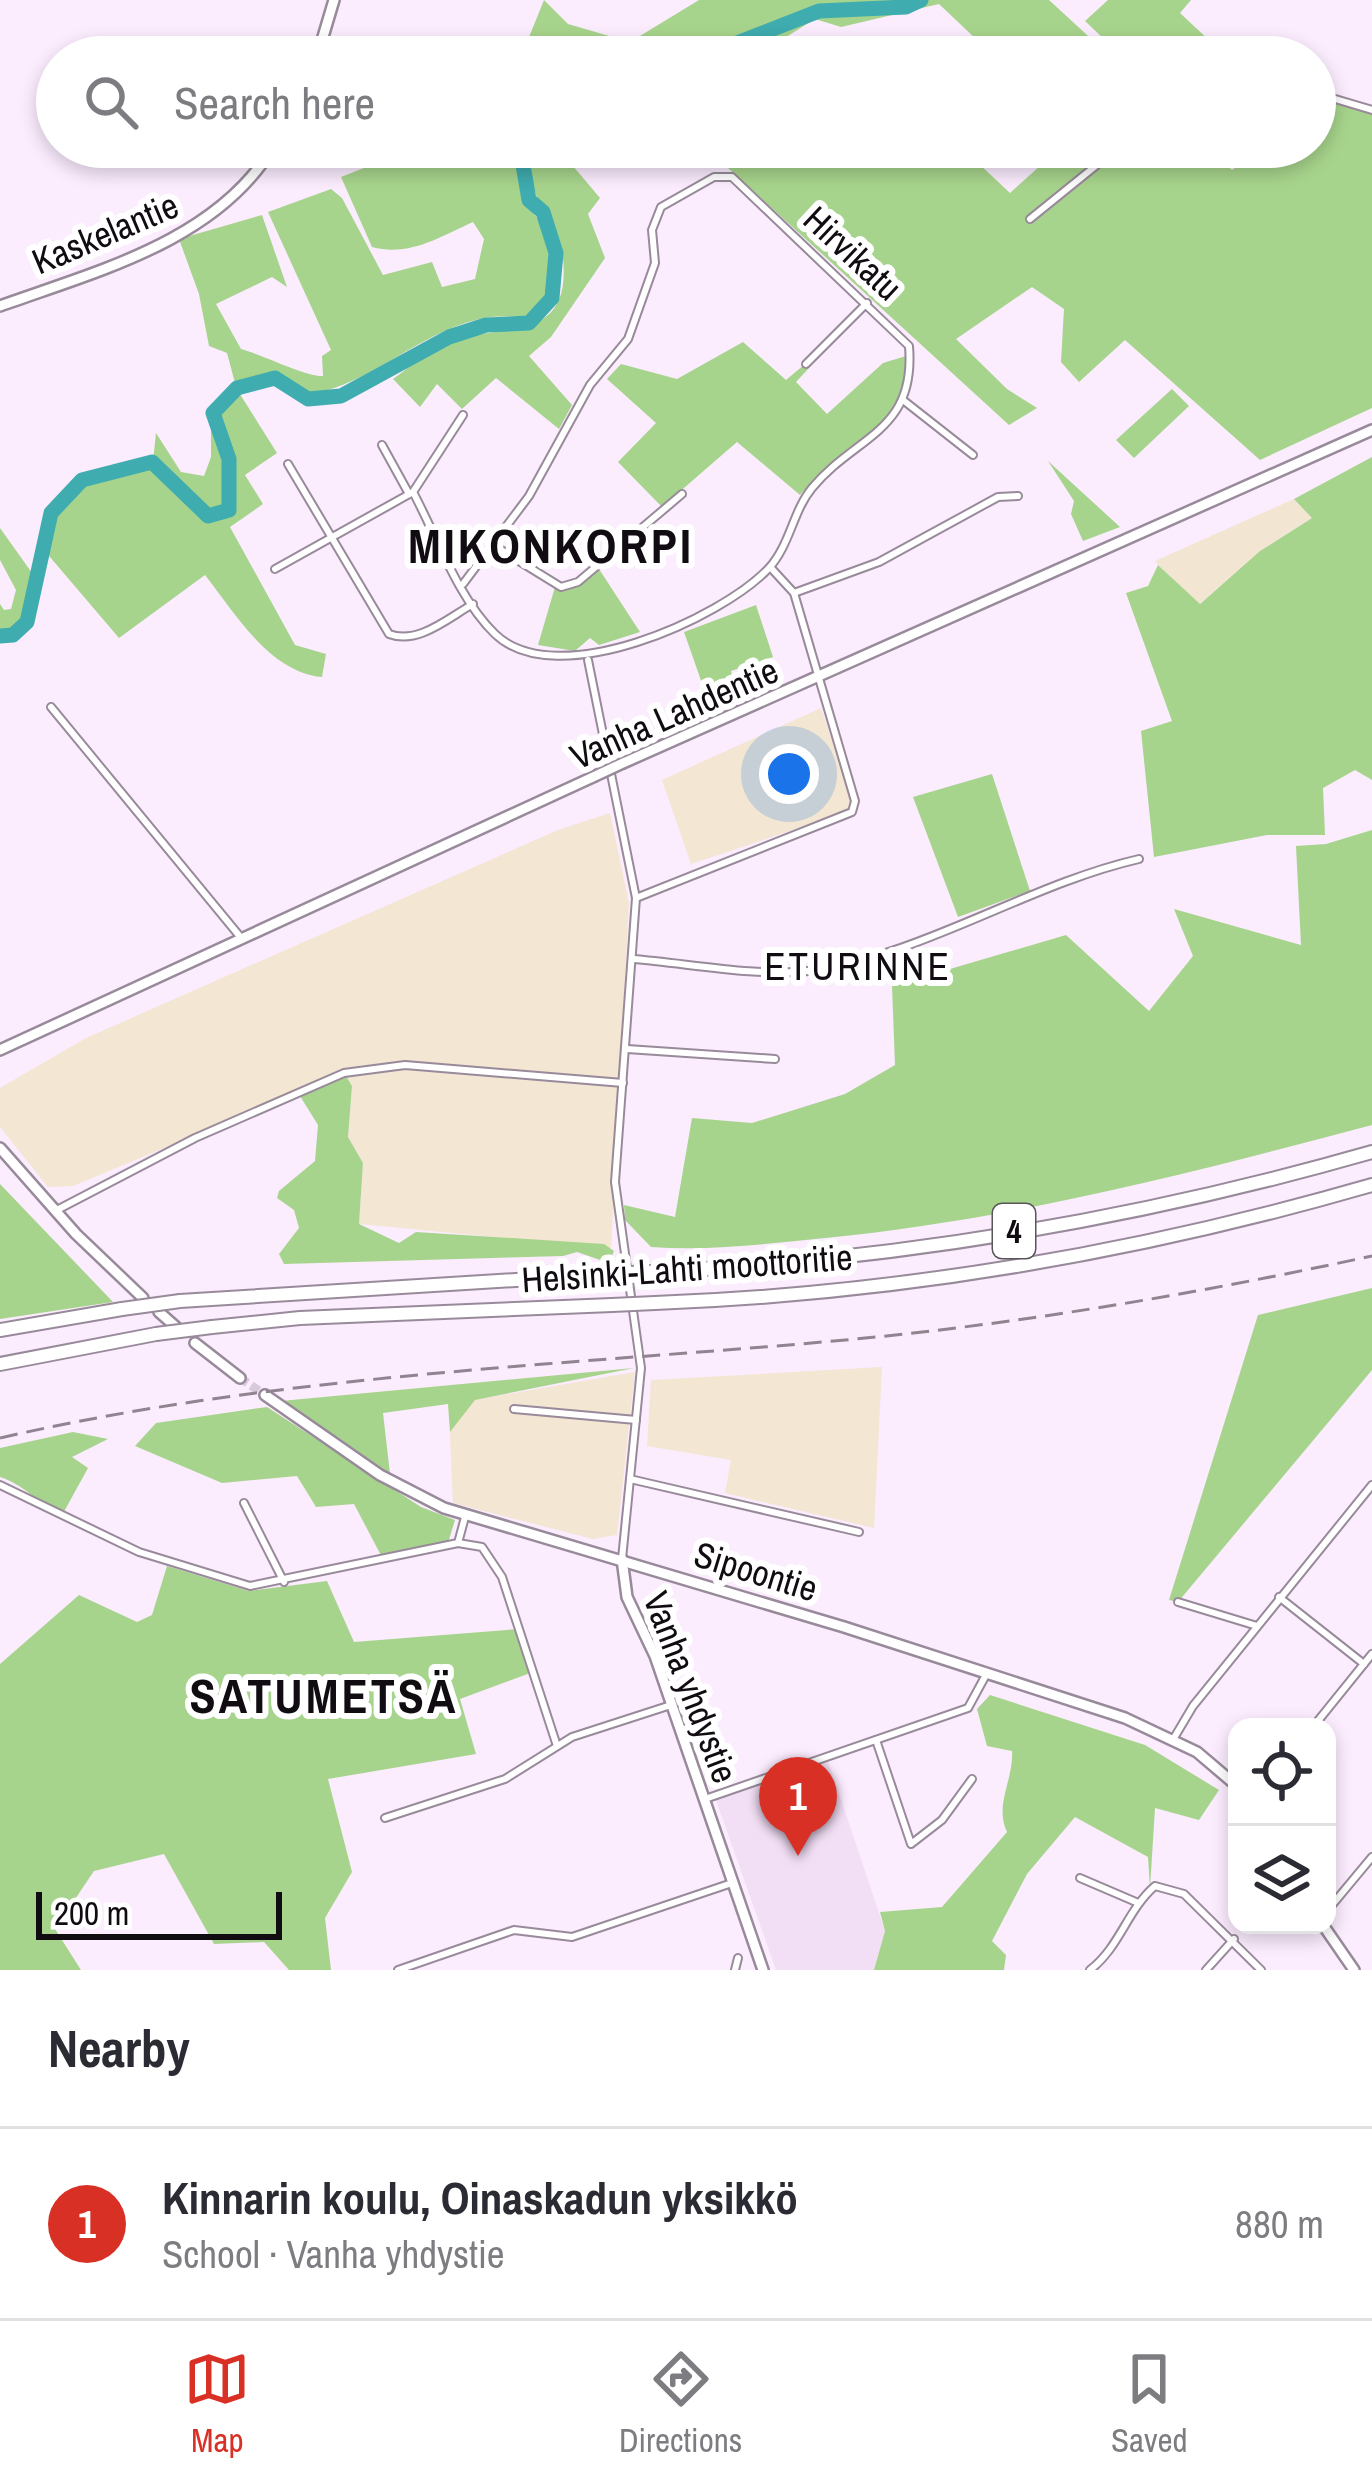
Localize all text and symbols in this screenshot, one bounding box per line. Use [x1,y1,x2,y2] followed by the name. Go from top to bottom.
[36,36,1336,168] search box
[78,69,144,135] icon: search
[174,72,375,133] text: Search here
[25,181,185,285] street label: Kaskelantie
[793,195,913,311] street label: Hirvikatu
[408,513,694,578] district label: MIKONKORPI
[562,646,786,780] street label: Vanha Lahdentie
[759,744,819,804] your location
[764,940,952,992] district label: ETURINNE
[993,1204,1035,1258] road number: 4
[520,1232,854,1304] street label: Helsinki-Lahti moottoritie
[689,1530,823,1612] street label: Sipoontie
[633,1584,749,1790] street label: Vanha yhdystie
[189,1663,459,1728] district label: SATUMETSÄ
[1228,1718,1336,1934] map controls
[1228,1718,1336,1826] button: locate
[759,1757,837,1856] pin: 1
[1228,1826,1336,1934] button: layers
[36,1886,282,1939] scale bar
[54,1891,129,1935] text: 200 m
[48,2014,190,2083] text: Nearby
[162,2167,798,2228] text: Kinnarin koulu, Oinaskadun yksikkö
[78,2198,96,2250] text: 1
[1235,2198,1324,2250] text: 880 m
[162,2228,505,2280] text: School · Vanha yhdystie
[184,2346,250,2462] tab: Map
[619,2346,742,2462] tab: Directions
[1111,2346,1188,2462] tab: Saved

